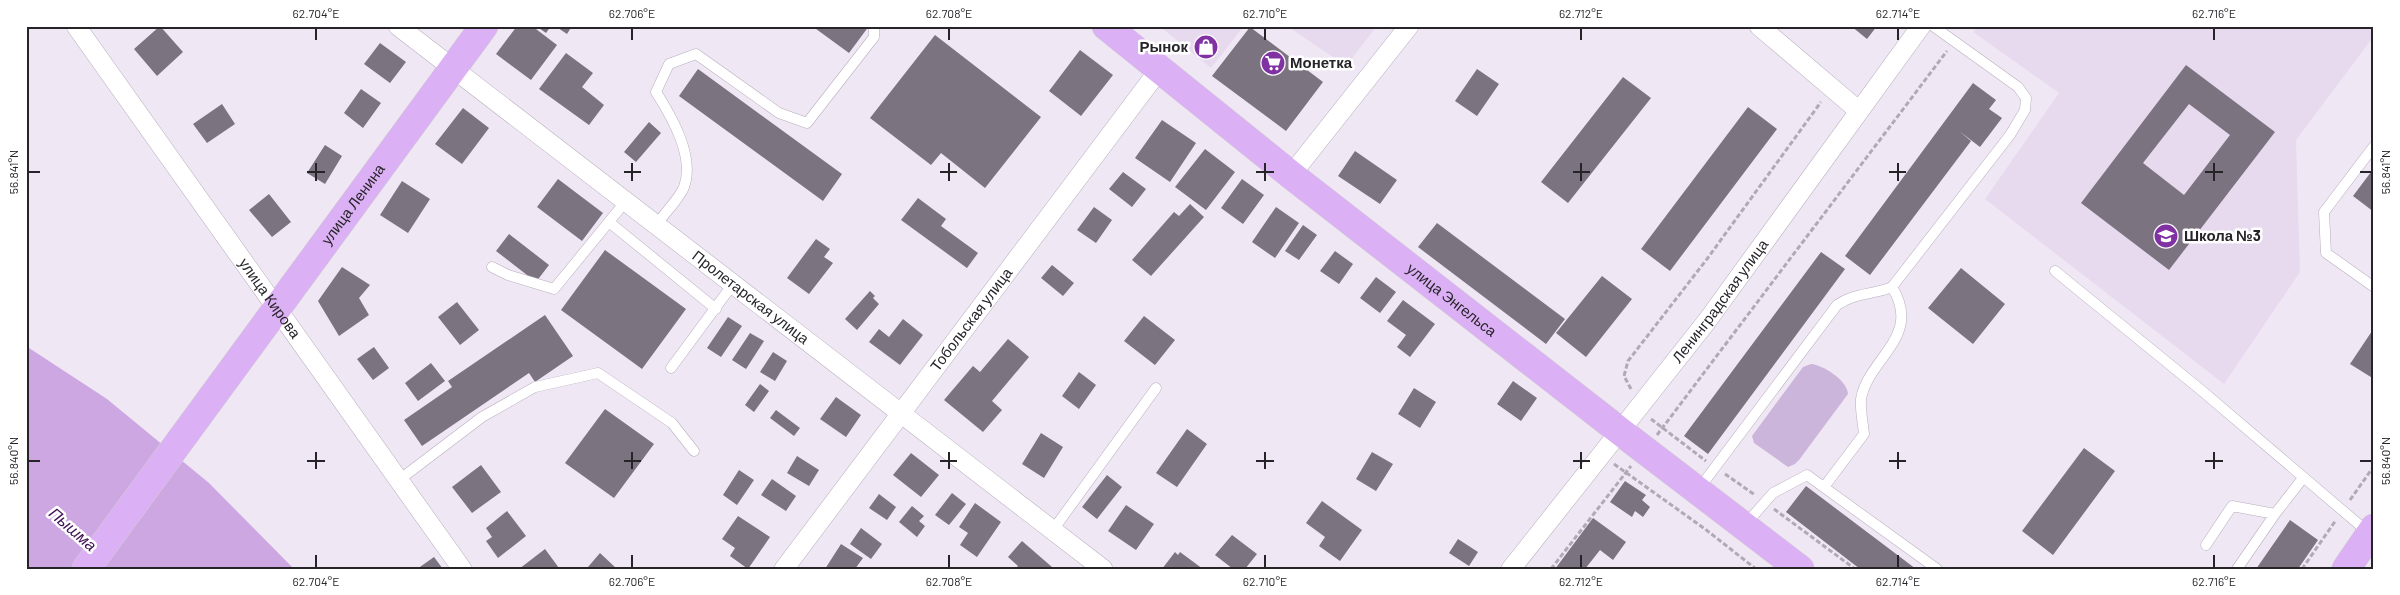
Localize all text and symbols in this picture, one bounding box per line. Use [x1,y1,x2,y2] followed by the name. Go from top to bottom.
[293,6,339,20] text: 62.704°E
[609,6,655,20] text: 62.706°E
[926,6,972,20] text: 62.708°E
[1243,6,1287,20] text: 62.710°E
[1559,6,1603,20] text: 62.712°E
[1876,6,1920,20] text: 62.714°E
[2192,6,2236,20] text: 62.716°E
[1193,34,1219,60] shop icon: Рынок
[1139,37,1188,55] place label: Рынок
[1260,50,1286,76] supermarket icon: Монетка
[1290,53,1353,71] place label: Монетка
[6,150,20,194] text: 56.841°N
[2378,150,2392,194] text: 56.841°N
[317,159,388,248] street label: улица Ленина
[2153,223,2179,249] school or university icon: Школа №3
[2184,226,2261,244] place label: Школа №3
[1668,235,1772,366] street label: Ленинградская улица
[689,246,814,348] street label: Пролетарская улица
[236,254,305,342] street label: улица Кирова
[1404,259,1501,340] street label: улица Энгельса
[926,263,1016,374] street label: Тобольская улица
[6,437,20,485] text: 56.840°N
[2378,437,2392,485] text: 56.840°N
[46,503,101,554] water label: Пышма
[293,574,339,588] text: 62.704°E
[609,574,655,588] text: 62.706°E
[926,574,972,588] text: 62.708°E
[1243,574,1287,588] text: 62.710°E
[1559,574,1603,588] text: 62.712°E
[1876,574,1920,588] text: 62.714°E
[2192,574,2236,588] text: 62.716°E

